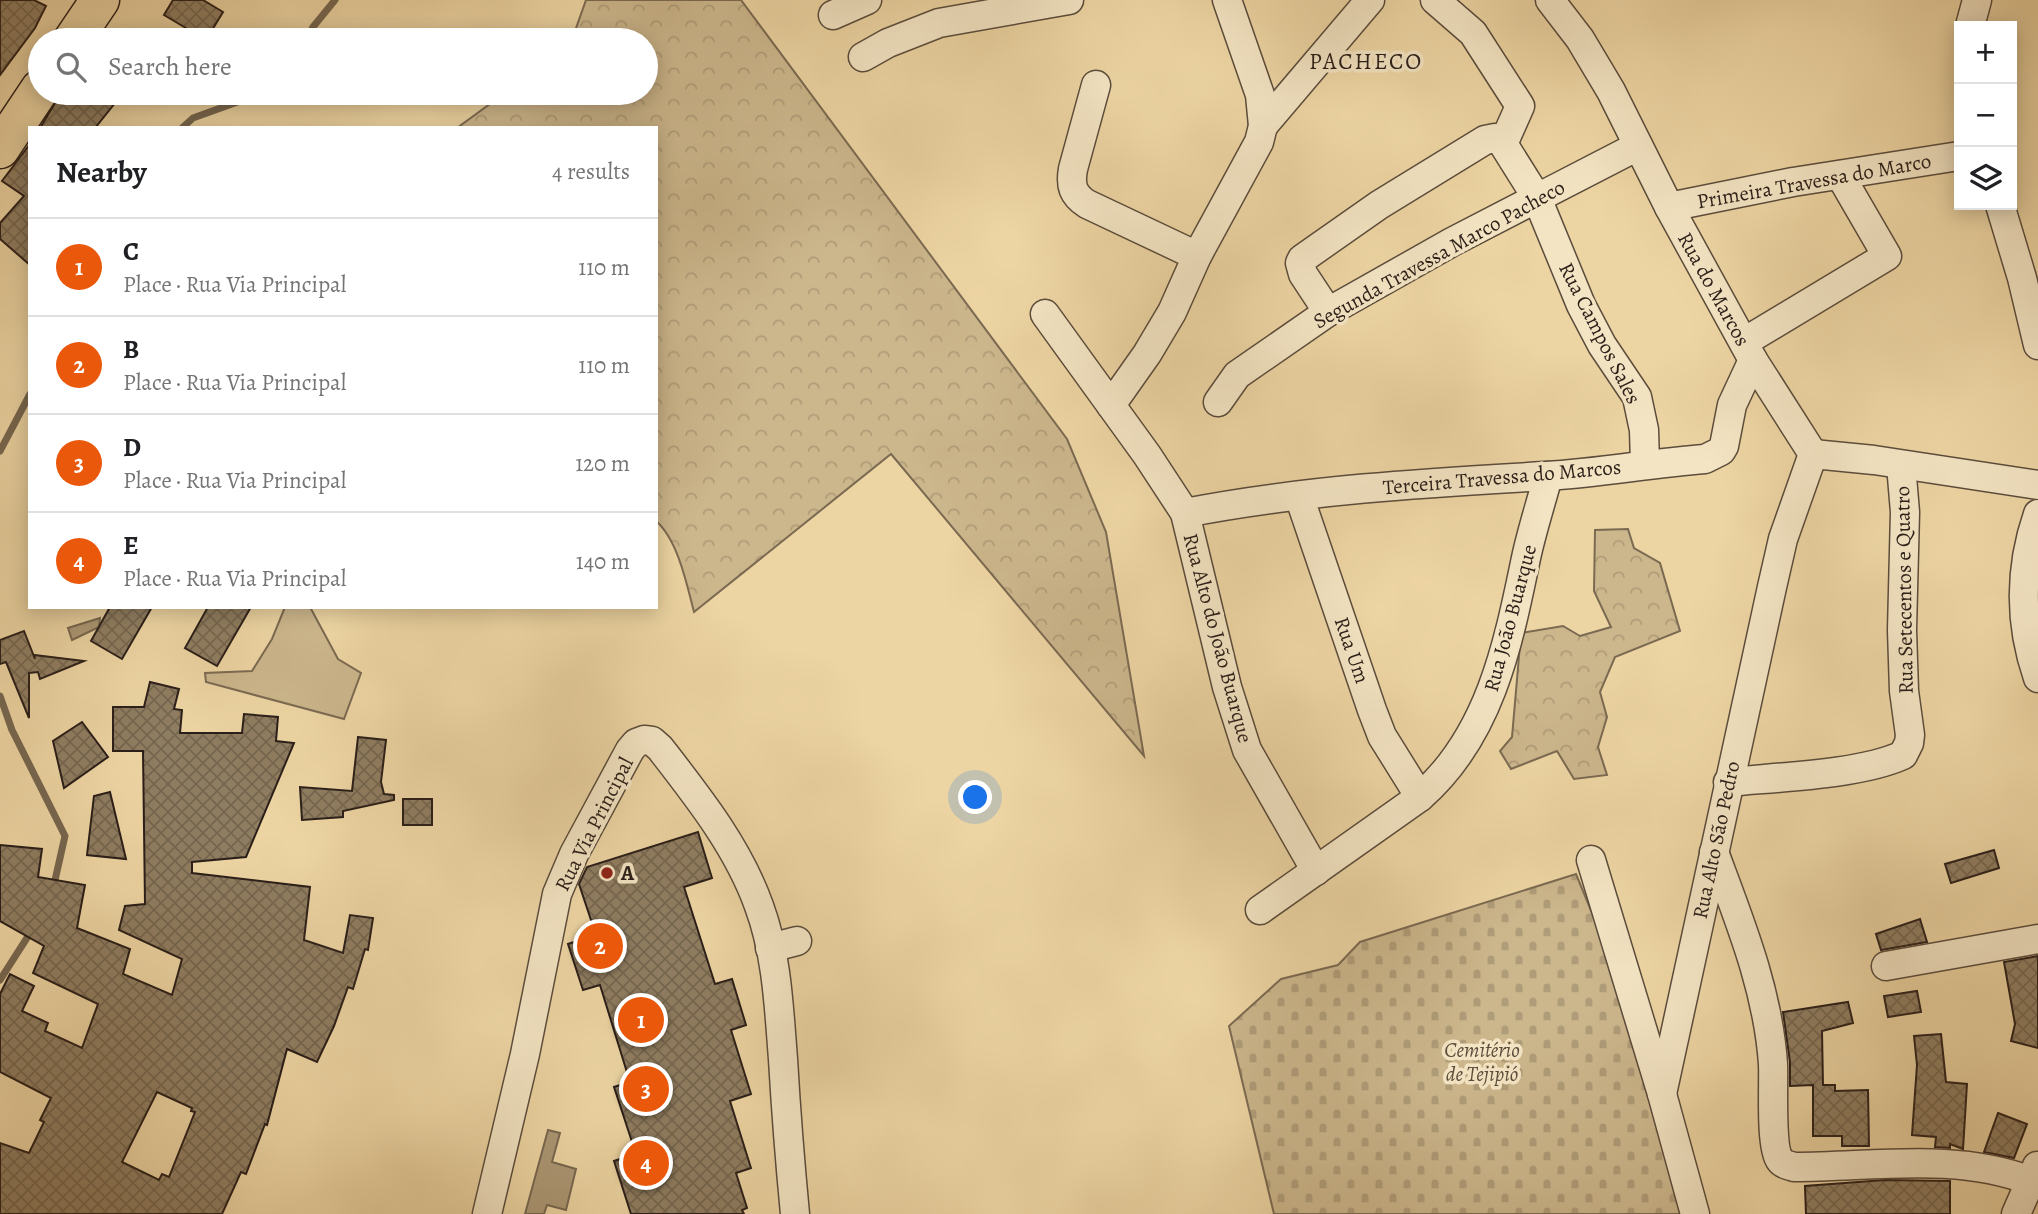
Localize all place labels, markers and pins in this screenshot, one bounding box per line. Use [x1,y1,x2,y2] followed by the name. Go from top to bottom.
[620,859,635,887] place label: A
[599,865,615,881] marker: A
[577,920,623,972] pin: 2
[618,994,664,1046] pin: 1
[623,1063,669,1115] pin: 3
[623,1137,669,1189] pin: 4

